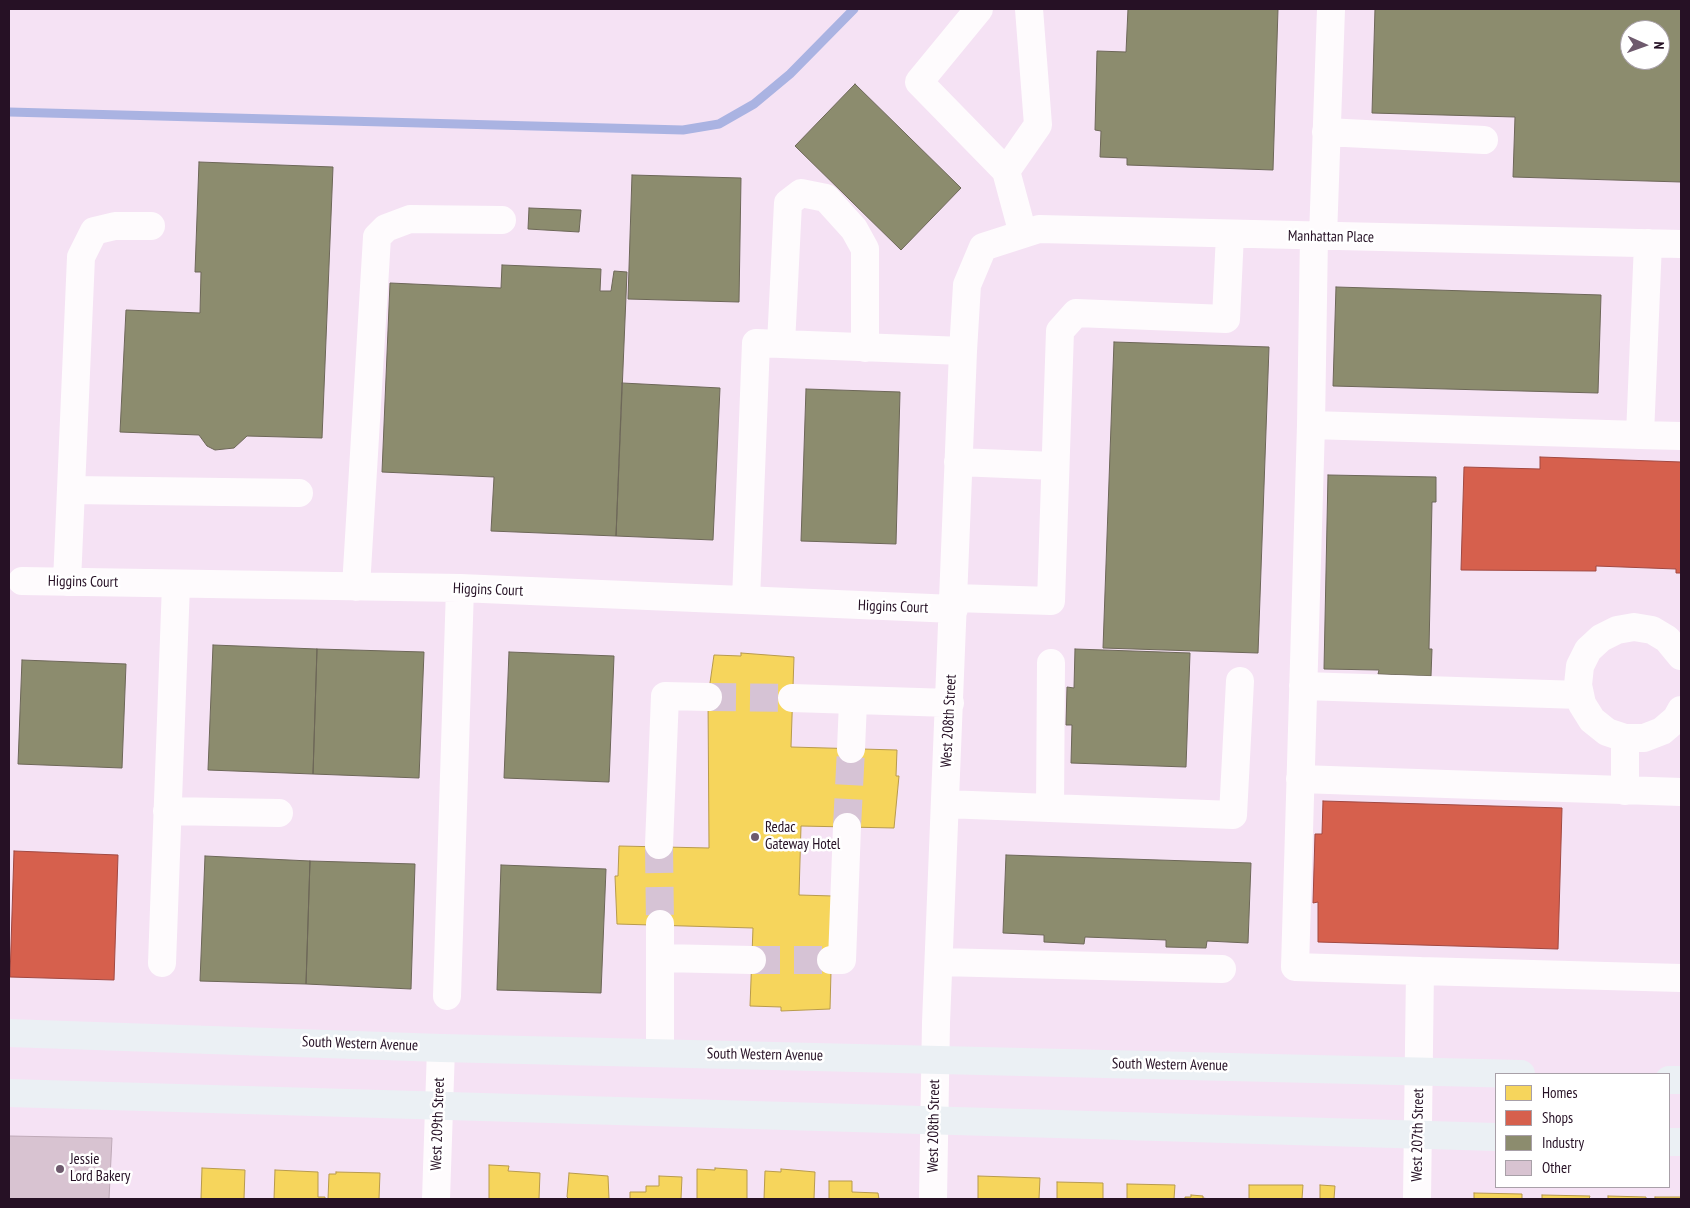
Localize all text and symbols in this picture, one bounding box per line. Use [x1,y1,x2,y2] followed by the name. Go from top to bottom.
[1620,20,1670,70] north arrow
[1650,41,1668,50] text: N
[1288,227,1374,247] street label: Manhattan Place
[48,572,118,592] street label: Higgins Court
[453,580,523,600] street label: Higgins Court
[858,597,928,617] street label: Higgins Court
[938,674,960,768] street label: West 208th Street
[765,819,840,854] place label: Redac Gateway Hotel
[749,831,761,843] marker: Redac Gateway Hotel
[302,1033,418,1055] street label: South Western Avenue
[707,1045,823,1065] street label: South Western Avenue
[1112,1055,1228,1075] street label: South Western Avenue
[1495,1073,1670,1188] legend
[427,1077,449,1171] street label: West 209th Street
[924,1079,944,1173] street label: West 208th Street
[1542,1083,1578,1102] text: Homes
[1408,1088,1428,1182] street label: West 207th Street
[1542,1108,1573,1127] text: Shops
[1542,1133,1584,1152] text: Industry
[70,1151,131,1186] place label: Jessie Lord Bakery
[1542,1158,1571,1177] text: Other
[54,1163,66,1175] marker: Jessie Lord Bakery

